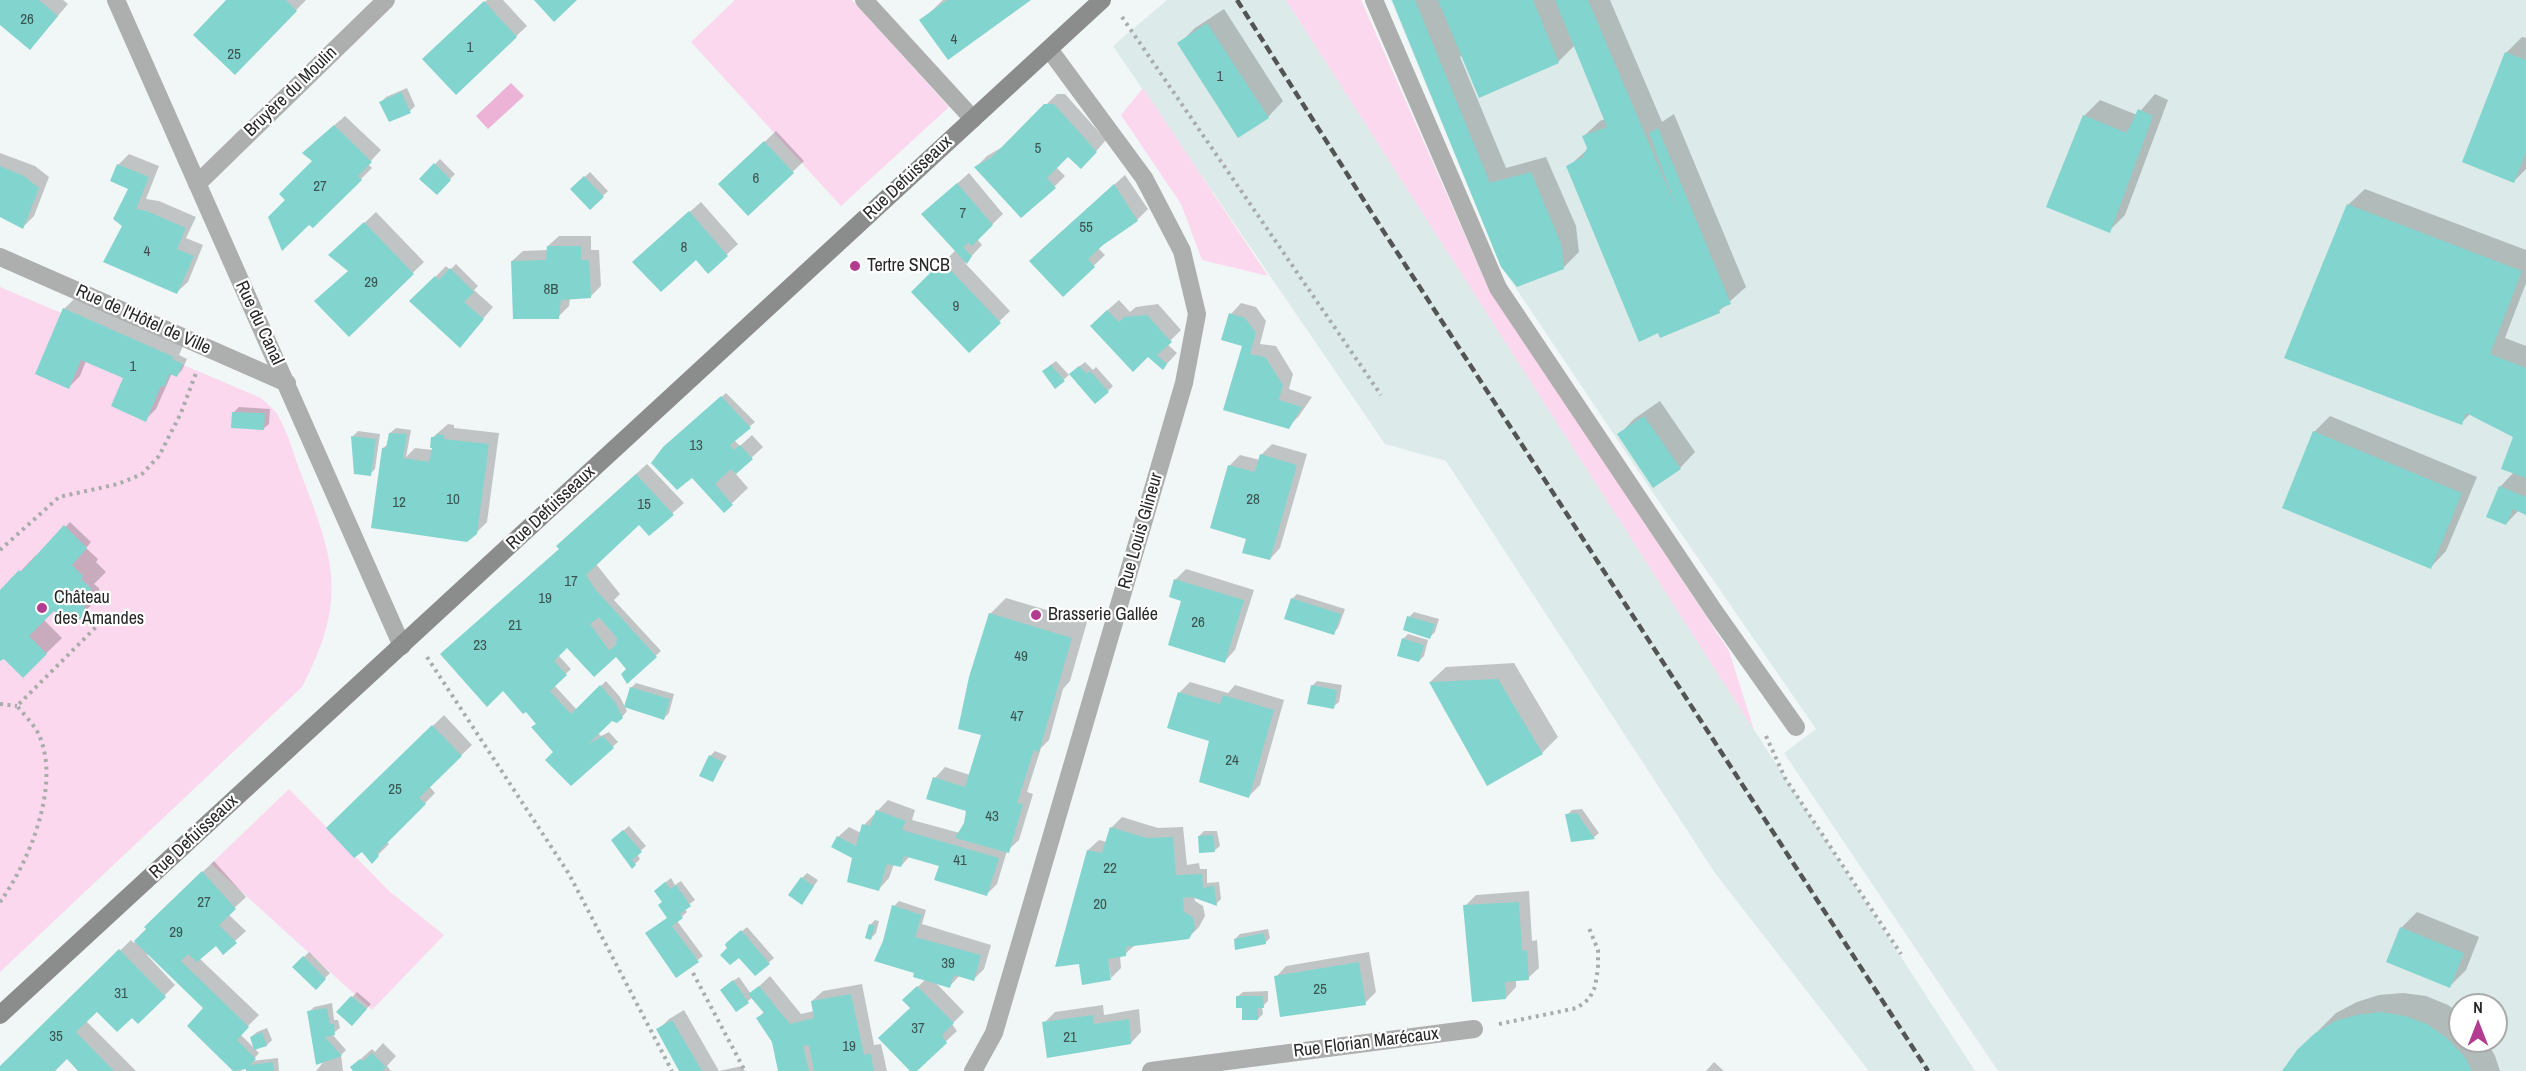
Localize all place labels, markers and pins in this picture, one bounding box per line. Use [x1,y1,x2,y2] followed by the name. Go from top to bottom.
[867,255,950,277] place label: Tertre SNCB
[848,259,862,273] marker: Tertre SNCB
[54,587,144,630] place label: Château des Amandes
[35,601,49,615] marker: Château des Amandes
[1048,604,1158,626] place label: Brasserie Gallée
[1029,608,1043,622] marker: Brasserie Gallée

